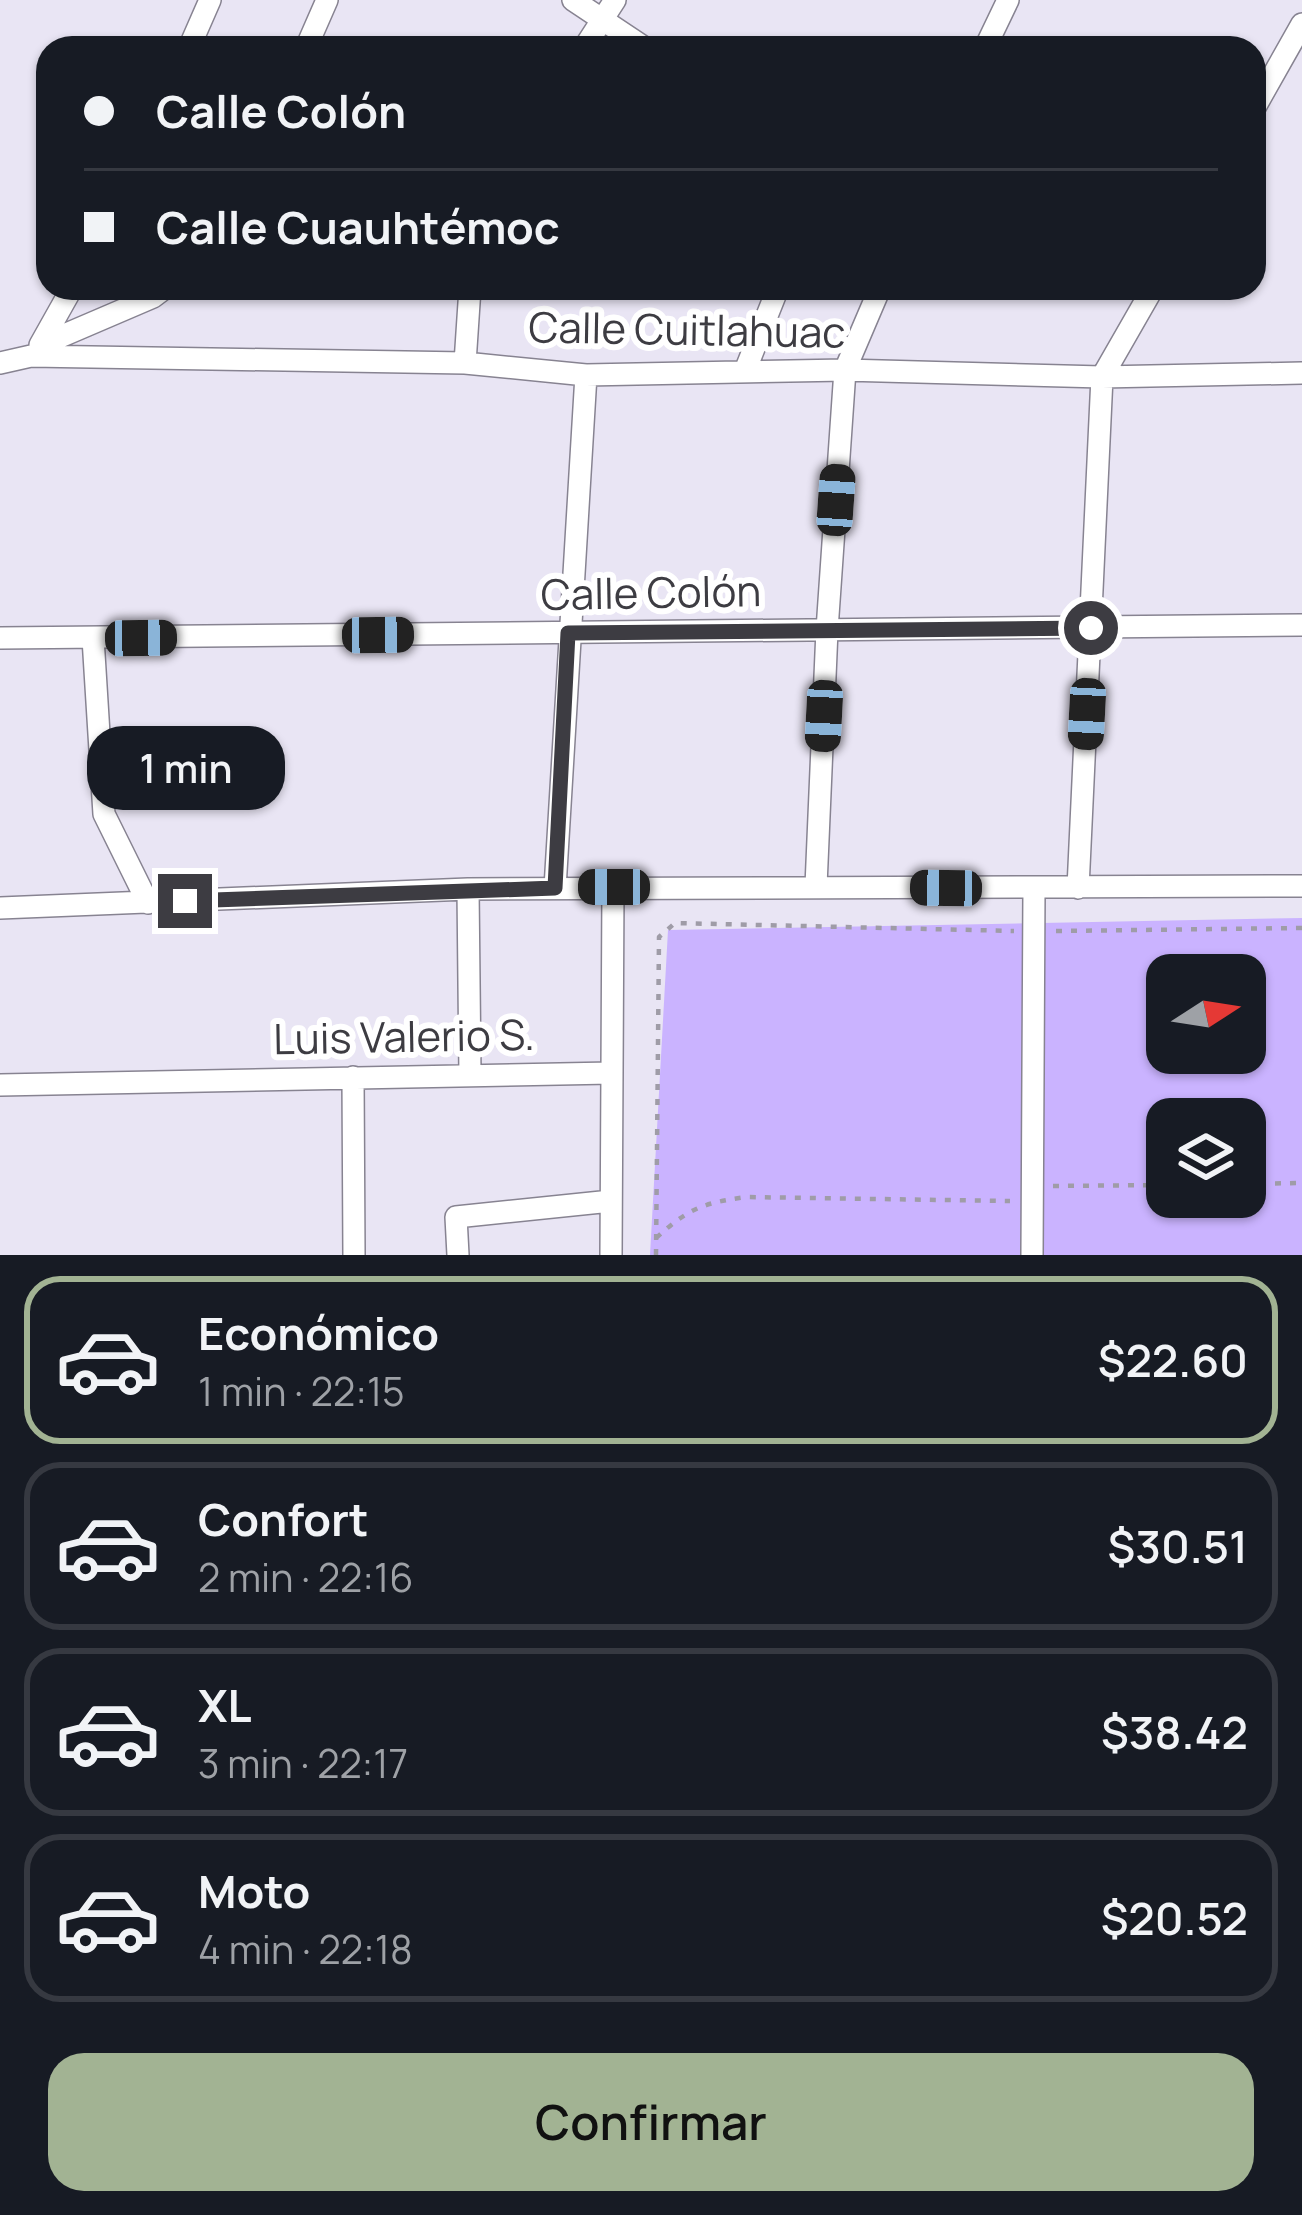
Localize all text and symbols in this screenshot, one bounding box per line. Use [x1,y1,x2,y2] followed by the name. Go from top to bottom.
[156,80,406,142] text: Calle Colón
[156,196,560,258] text: Calle Cuauhtémoc
[528,297,846,361] street label: Calle Cuitlahuac
[816,463,856,537] car
[540,561,762,623] street label: Calle Colón
[1064,601,1118,655] route start
[342,616,414,654] car
[105,619,177,657] car
[1067,677,1107,751] car
[804,679,844,753] car
[86,727,284,811] callout: 1 min
[140,741,232,795] text: 1 min
[578,869,650,905] car
[910,869,982,907] car
[158,874,212,928] route end
[1146,954,1266,1074] north arrow
[1146,954,1266,1218] map controls
[273,1005,535,1067] street label: Luis Valerio S.
[1146,1098,1266,1218] button: layers
[198,1302,439,1364] text: Económico
[54,1306,162,1414] icon: car
[1098,1329,1248,1391] text: $22.60
[198,1364,405,1418] text: 1 min · 22:15
[198,1488,369,1550] text: Confort
[54,1492,162,1600] icon: car
[1108,1515,1248,1577] text: $30.51
[198,1550,413,1604] text: 2 min · 22:16
[198,1674,252,1736] text: XL
[54,1678,162,1786] icon: car
[1101,1701,1248,1763] text: $38.42
[198,1736,408,1790] text: 3 min · 22:17
[198,1860,310,1922] text: Moto
[54,1864,162,1972] icon: car
[1101,1887,1248,1949] text: $20.52
[198,1922,413,1976] text: 4 min · 22:18
[48,2053,1254,2191] button: Confirmar

